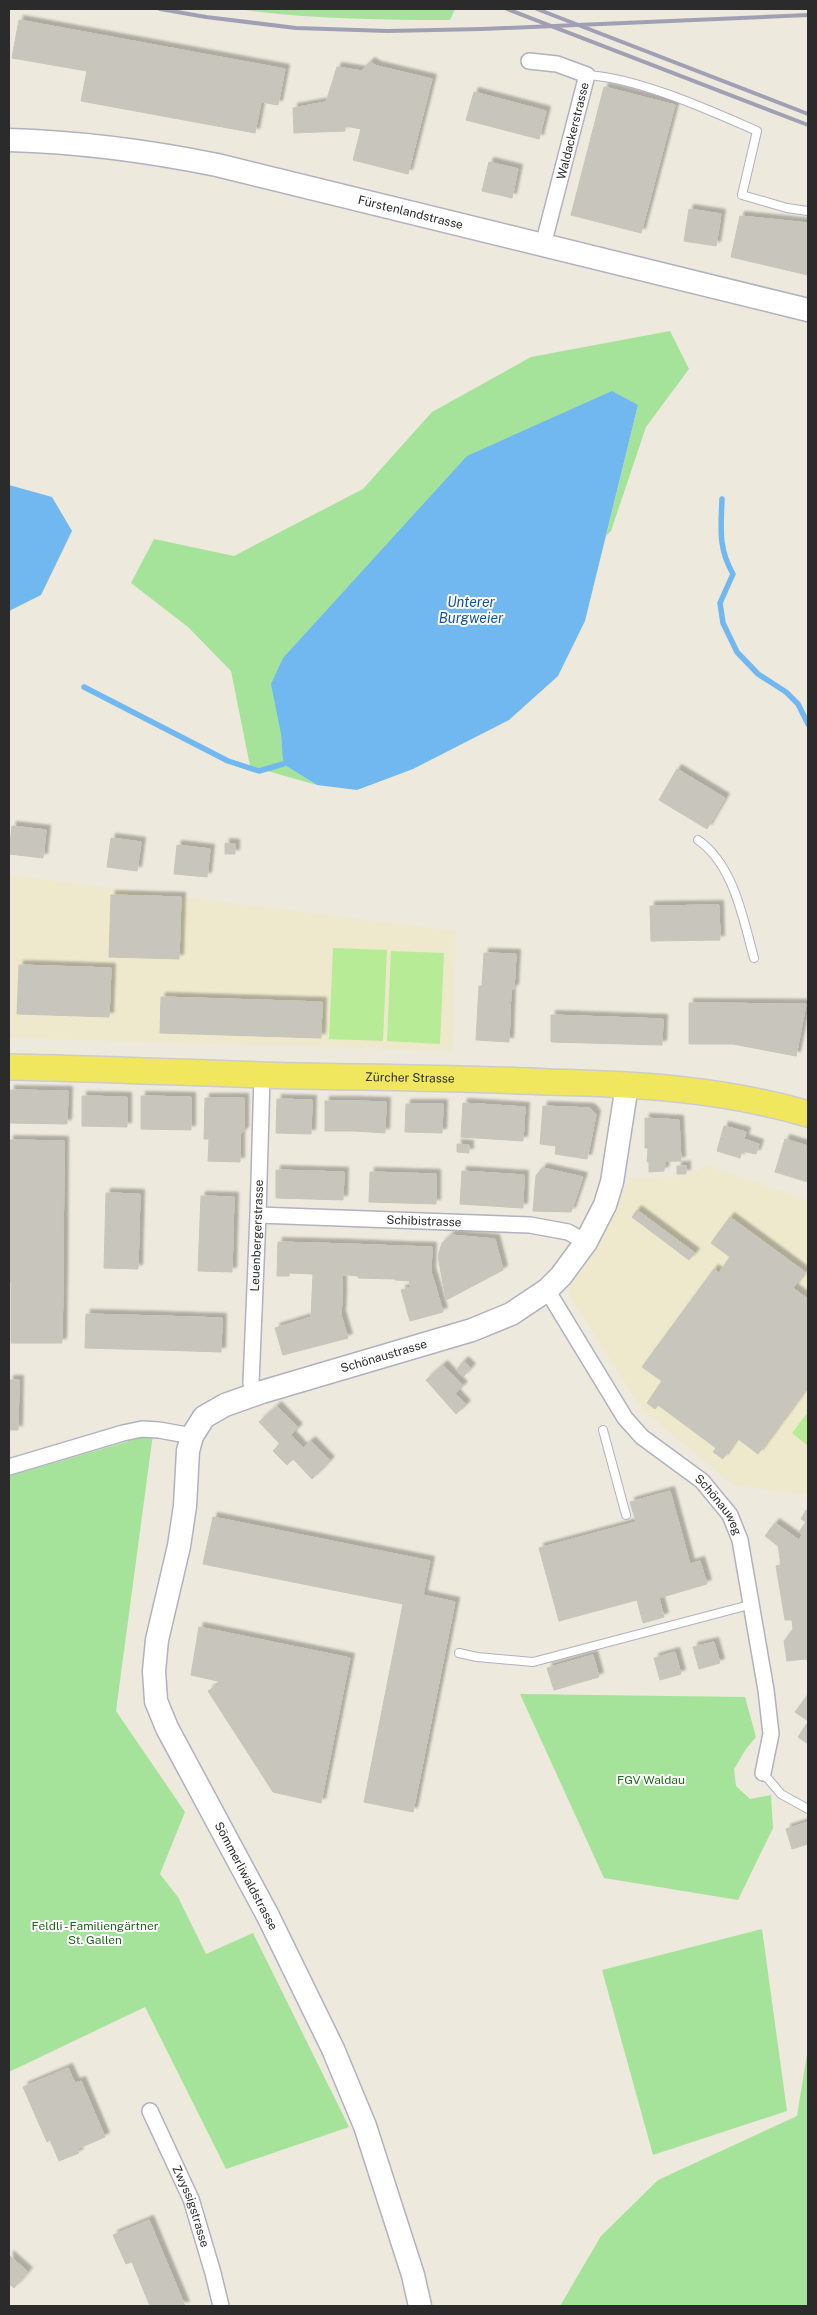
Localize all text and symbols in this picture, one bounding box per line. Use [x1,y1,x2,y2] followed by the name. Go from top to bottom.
[554,81,592,181] street label: Waldackerstrasse
[356,193,465,232] street label: Fürstenlandstrasse
[439,594,504,626] water label: Unterer Burgweier
[365,1070,455,1086] street label: Zürcher Strasse
[248,1179,266,1292] street label: Leuenbergerstrasse
[386,1213,462,1229] street label: Schibistrasse
[339,1337,429,1375] street label: Schönaustrasse
[692,1471,744,1537] street label: Schönauweg
[617,1773,685,1787] park label: FGV Waldau
[212,1819,281,1933] street label: Sömmerliwaldstrasse
[32,1919,159,1947] park label: Feldli - Familiengärtner St. Gallen
[169,2163,212,2249] street label: Zwyssigstrasse

